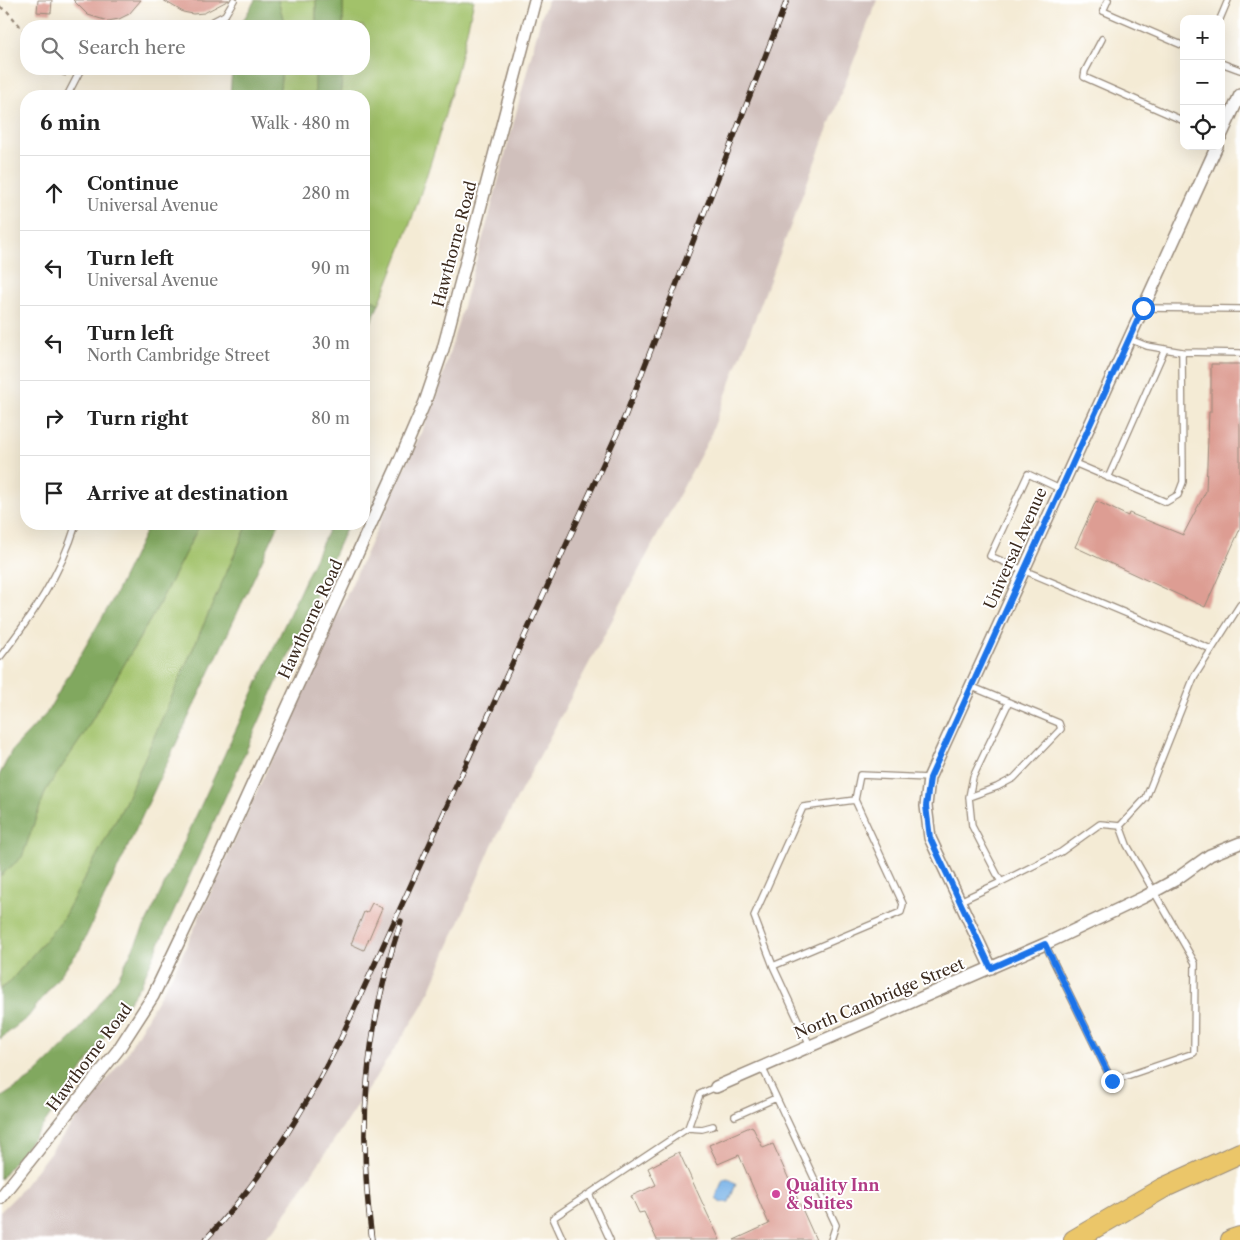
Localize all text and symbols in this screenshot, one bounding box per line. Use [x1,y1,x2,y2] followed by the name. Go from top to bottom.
[1180,15,1225,150] map controls
[1180,15,1225,60] button: +
[20,20,370,75] search box
[38,34,66,62] icon: search
[78,36,186,59] text: Search here
[1180,60,1225,105] button: −
[1180,105,1225,150] button: locate
[40,110,101,135] text: 6 min
[251,113,350,133] text: Walk · 480 m
[87,172,179,195] text: Continue
[428,178,481,309] street label: Hawthorne Road
[40,179,68,207] icon: ahead
[302,183,350,203] text: 280 m
[87,195,218,215] text: Universal Avenue
[87,247,174,270] text: Turn left
[40,254,68,282] icon: left
[311,258,350,278] text: 90 m
[87,270,218,290] text: Universal Avenue
[1132,297,1155,320] route start
[87,322,174,345] text: Turn left
[40,329,68,357] icon: left
[312,333,350,353] text: 30 m
[87,345,270,365] text: North Cambridge Street
[40,404,68,432] icon: right
[87,407,188,430] text: Turn right
[311,408,350,428] text: 80 m
[40,479,68,507] icon: arrive
[87,482,288,505] text: Arrive at destination
[979,484,1051,612] street label: Universal Avenue
[273,556,347,682] street label: Hawthorne Road
[791,953,967,1043] street label: North Cambridge Street
[42,999,136,1115] street label: Hawthorne Road
[1101,1070,1124,1093] route end
[786,1175,879,1213] place label: Quality Inn & Suites
[770,1188,782,1200] marker: Quality Inn & Suites

